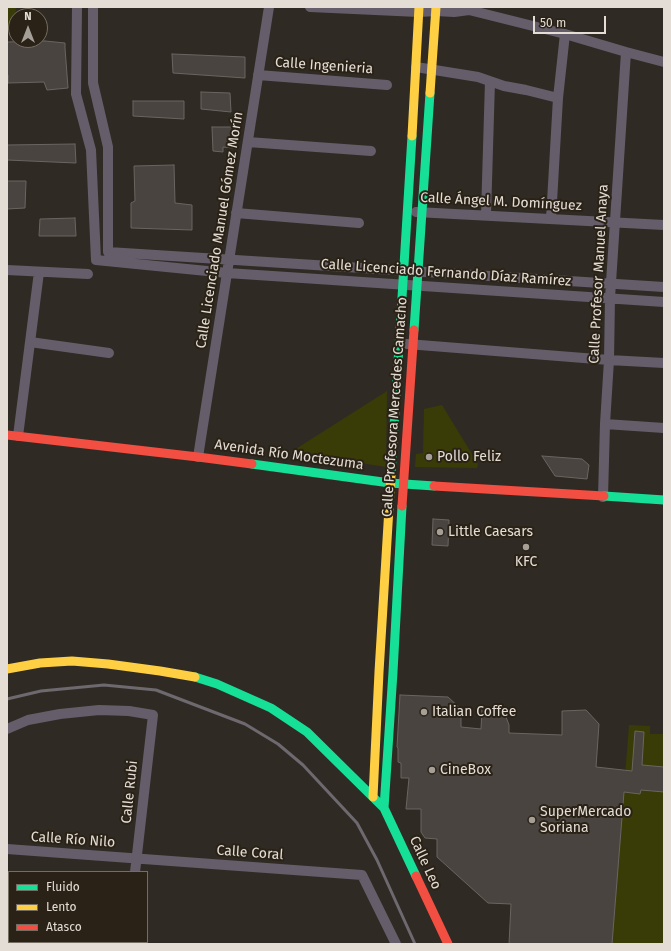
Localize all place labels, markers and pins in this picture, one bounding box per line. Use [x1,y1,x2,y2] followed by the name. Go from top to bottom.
[437,449,501,465] place label: Pollo Feliz
[424,452,434,462] marker: Pollo Feliz
[448,524,533,540] place label: Little Caesars
[435,527,445,537] marker: Little Caesars
[521,542,531,552] marker: KFC
[515,554,537,570] place label: KFC
[432,704,516,720] place label: Italian Coffee
[419,707,429,717] marker: Italian Coffee
[440,762,491,778] place label: CineBox
[427,765,437,775] marker: CineBox
[540,804,631,836] place label: SuperMercado Soriana
[527,815,537,825] marker: SuperMercado Soriana

